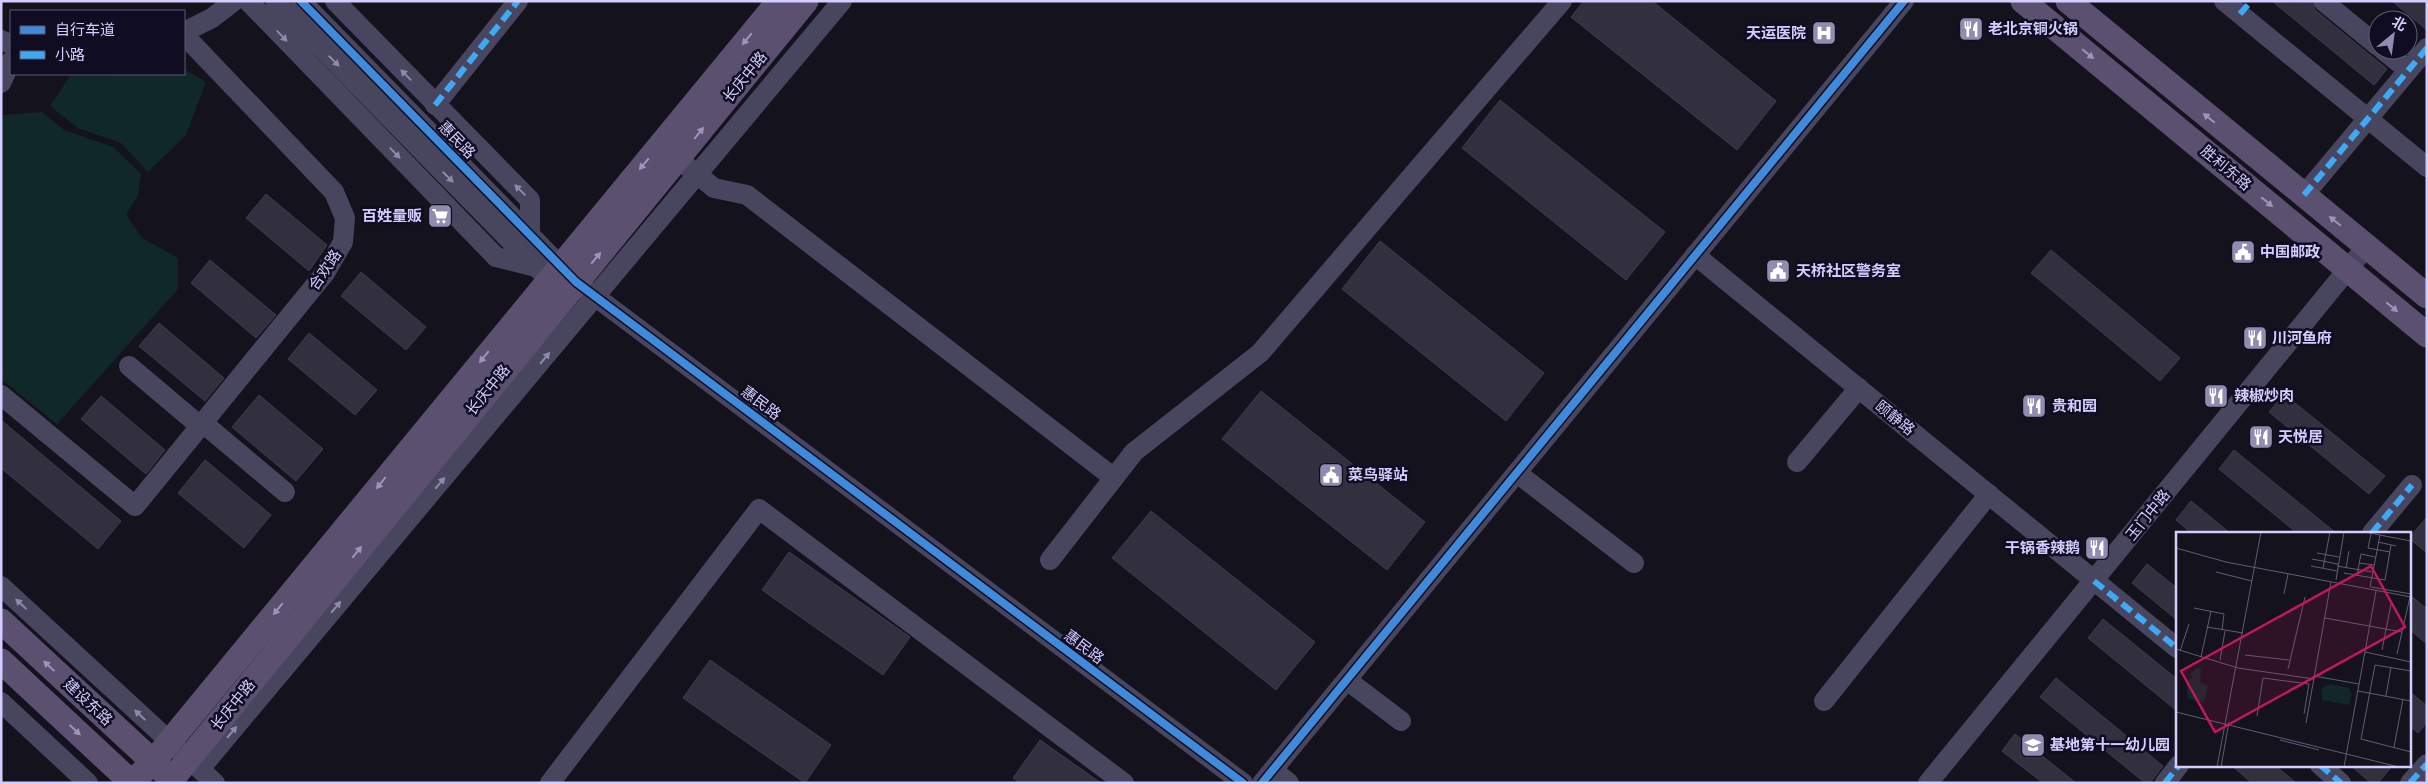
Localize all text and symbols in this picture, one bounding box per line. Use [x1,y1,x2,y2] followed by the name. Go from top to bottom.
[10,10,185,75] legend
[2368,10,2418,60] north arrow
[2389,13,2409,34] text: 北
[1958,16,1984,42] restaurant icon: 老北京铜火锅
[1811,20,1837,46] hospital icon: 天运医院
[1988,20,2078,38] place label: 老北京铜火锅
[55,21,115,39] text: 自行车道
[1746,24,1806,42] place label: 天运医院
[276,30,288,42] one-way arrow
[742,32,753,45] one-way arrow
[55,46,85,64] text: 小路
[719,48,771,106] street label: 长庆中路
[2081,49,2094,60] one-way arrow
[328,55,340,67] one-way arrow
[400,69,412,81] one-way arrow
[2203,113,2216,124] one-way arrow
[435,118,479,162] street label: 惠民路
[693,127,704,140] one-way arrow
[2197,142,2255,194] street label: 胜利东路
[389,146,401,158] one-way arrow
[638,157,649,170] one-way arrow
[442,171,454,183] one-way arrow
[514,184,526,196] one-way arrow
[2261,197,2274,208] one-way arrow
[427,203,453,229] supermarket icon: 百姓量贩
[362,207,422,225] place label: 百姓量贩
[2329,216,2341,227] one-way arrow
[2230,239,2256,265] public building icon: 中国邮政
[2260,243,2320,261] place label: 中国邮政
[305,246,345,294] street label: 合欢路
[590,252,601,265] one-way arrow
[1765,258,1791,284] public building icon: 天桥社区警务室
[1796,262,1901,280] place label: 天桥社区警务室
[2385,301,2398,312] one-way arrow
[2242,325,2268,351] restaurant icon: 川河鱼府
[2272,329,2332,347] place label: 川河鱼府
[479,350,490,363] one-way arrow
[539,352,550,365] one-way arrow
[462,361,514,419] street label: 长庆中路
[738,382,784,424] street label: 惠民路
[2203,383,2229,409] restaurant icon: 辣椒炒肉
[2234,387,2294,405] place label: 辣椒炒肉
[2021,393,2047,419] restaurant icon: 贵和园
[1872,397,1918,439] street label: 颐静路
[2052,397,2097,415] place label: 贵和园
[2248,424,2274,450] restaurant icon: 天悦居
[2278,428,2323,446] place label: 天悦居
[1318,462,1344,488] public building icon: 菜鸟驿站
[1348,466,1408,484] place label: 菜鸟驿站
[376,476,387,489] one-way arrow
[435,476,446,489] one-way arrow
[2122,486,2174,544] street label: 玉门中路
[2176,532,2410,766] inset map
[2084,535,2110,561] restaurant icon: 干锅香辣鹅
[2005,539,2080,557] place label: 干锅香辣鹅
[351,546,362,559] one-way arrow
[15,598,27,610] one-way arrow
[330,601,341,613] one-way arrow
[273,602,284,615] one-way arrow
[1061,626,1107,668] street label: 惠民路
[44,660,56,672] one-way arrow
[60,675,116,729] street label: 建设东路
[207,676,259,734] street label: 长庆中路
[134,709,146,721] one-way arrow
[69,724,81,736] one-way arrow
[226,726,237,739] one-way arrow
[2020,732,2046,758] school or university icon: 基地第十一幼儿园
[2050,736,2170,754] place label: 基地第十一幼儿园

